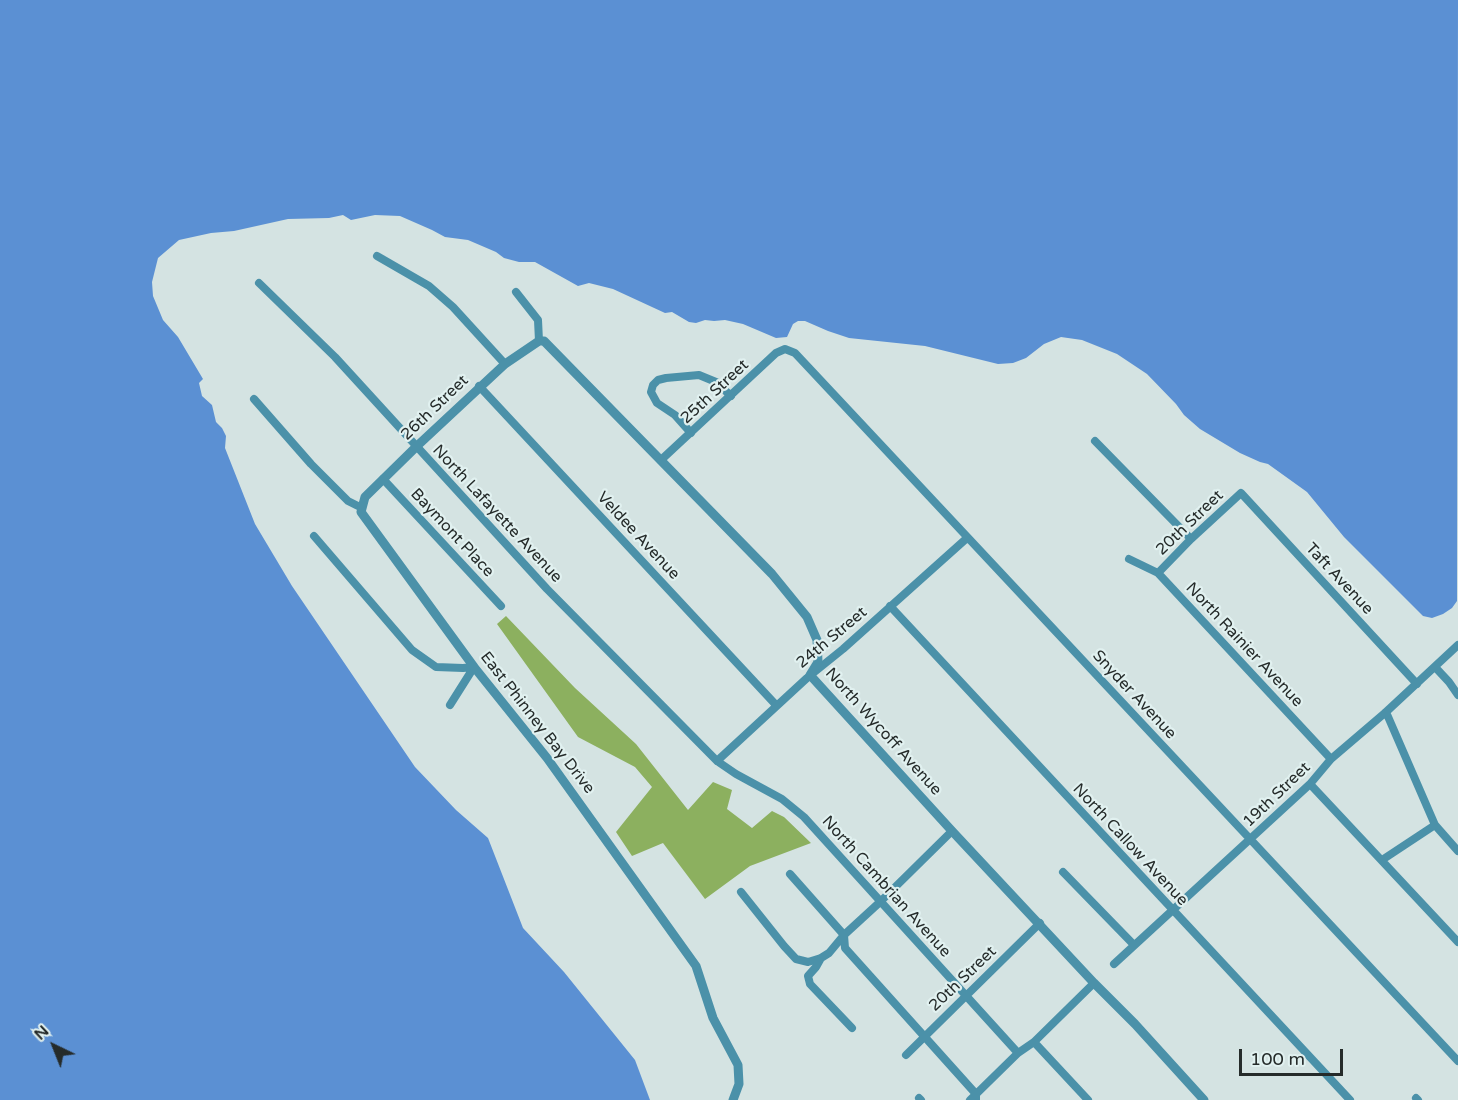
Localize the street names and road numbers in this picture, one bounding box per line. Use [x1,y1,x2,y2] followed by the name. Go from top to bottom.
[677,356,753,428] street label: 25th Street
[397,371,473,445] street label: 26th Street
[428,441,566,587] street label: North Lafayette Avenue
[406,485,498,581] street label: Baymont Place
[1152,486,1228,560] street label: 20th Street
[592,488,684,584] street label: Veldee Avenue
[1301,539,1377,619] street label: Taft Avenue
[1181,579,1307,711] street label: North Rainier Avenue
[793,603,871,673] street label: 24th Street
[1088,647,1180,743] street label: Snyder Avenue
[476,648,598,798] street label: East Phinney Bay Drive
[821,664,945,800] street label: North Wycoff Avenue
[1239,758,1315,832] street label: 19th Street
[1068,780,1192,910] street label: North Callow Avenue
[817,812,955,962] street label: North Cambrian Avenue
[925,942,1001,1016] street label: 20th Street

